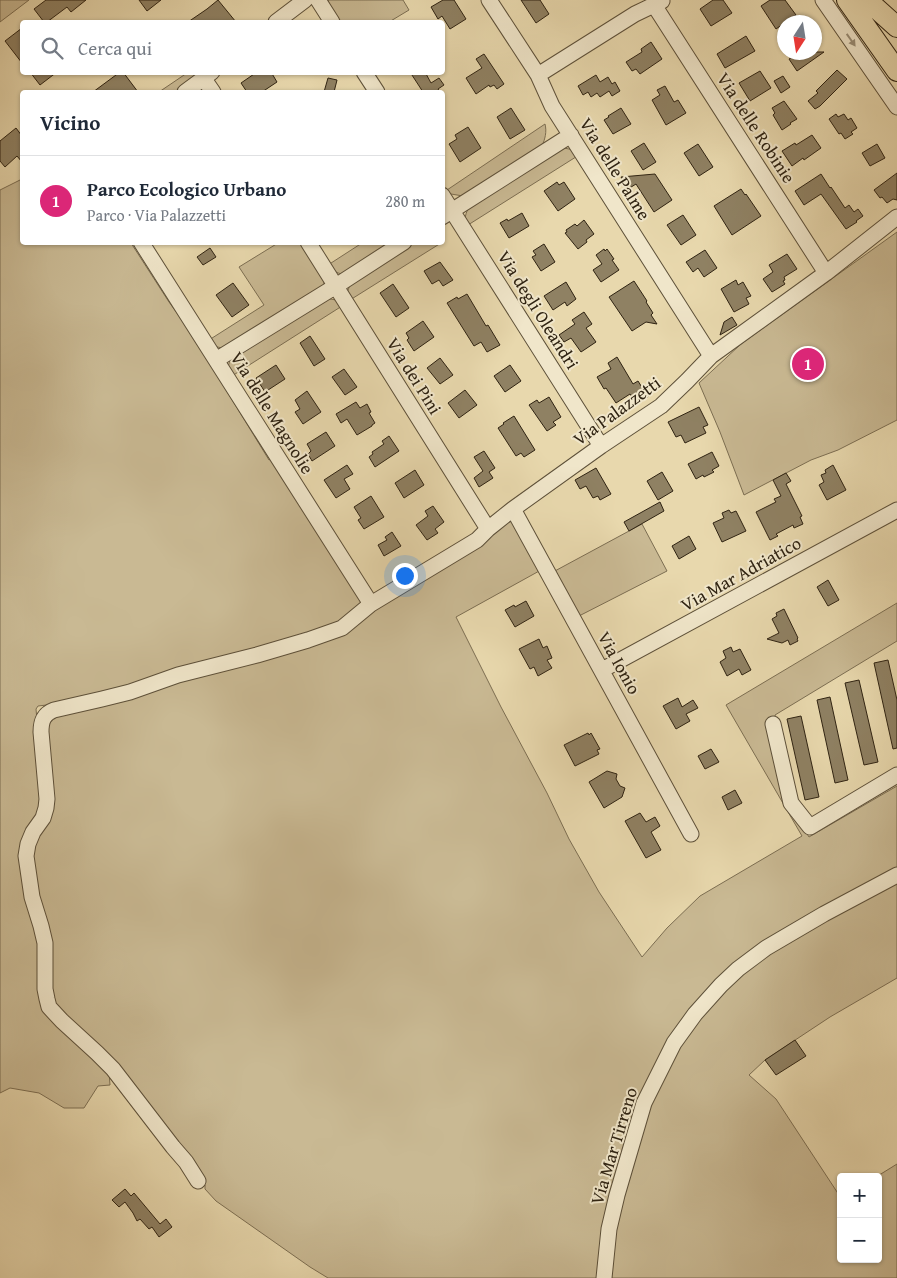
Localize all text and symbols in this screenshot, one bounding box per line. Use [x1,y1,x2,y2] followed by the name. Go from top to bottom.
[777,15,822,60] north arrow
[20,20,445,75] search box
[846,33,856,47] one-way arrow
[38,34,66,62] icon: search
[78,34,152,62] text: Cerca qui
[710,67,802,189] street label: Via delle Robinie
[40,107,100,138] text: Vicino
[573,112,658,225] street label: Via delle Palme
[87,175,286,203] text: Parco Ecologico Urbano
[52,189,60,213] text: 1
[385,189,425,213] text: 280 m
[87,203,226,227] text: Parco · Via Palazzetti
[491,245,586,374] street label: Via degli Oleandri
[380,332,449,419] street label: Via dei Pini
[792,345,824,383] pin: 1
[224,346,321,479] street label: Via delle Magnolie
[567,369,666,452] street label: Via Palazzetti
[676,529,806,618] street label: Via Mar Adriatico
[392,563,418,589] your location
[591,626,648,699] street label: Via Ionio
[583,1084,644,1208] street label: Via Mar Tirreno
[837,1173,882,1263] map controls
[837,1173,882,1218] button: +
[837,1218,882,1263] button: −

